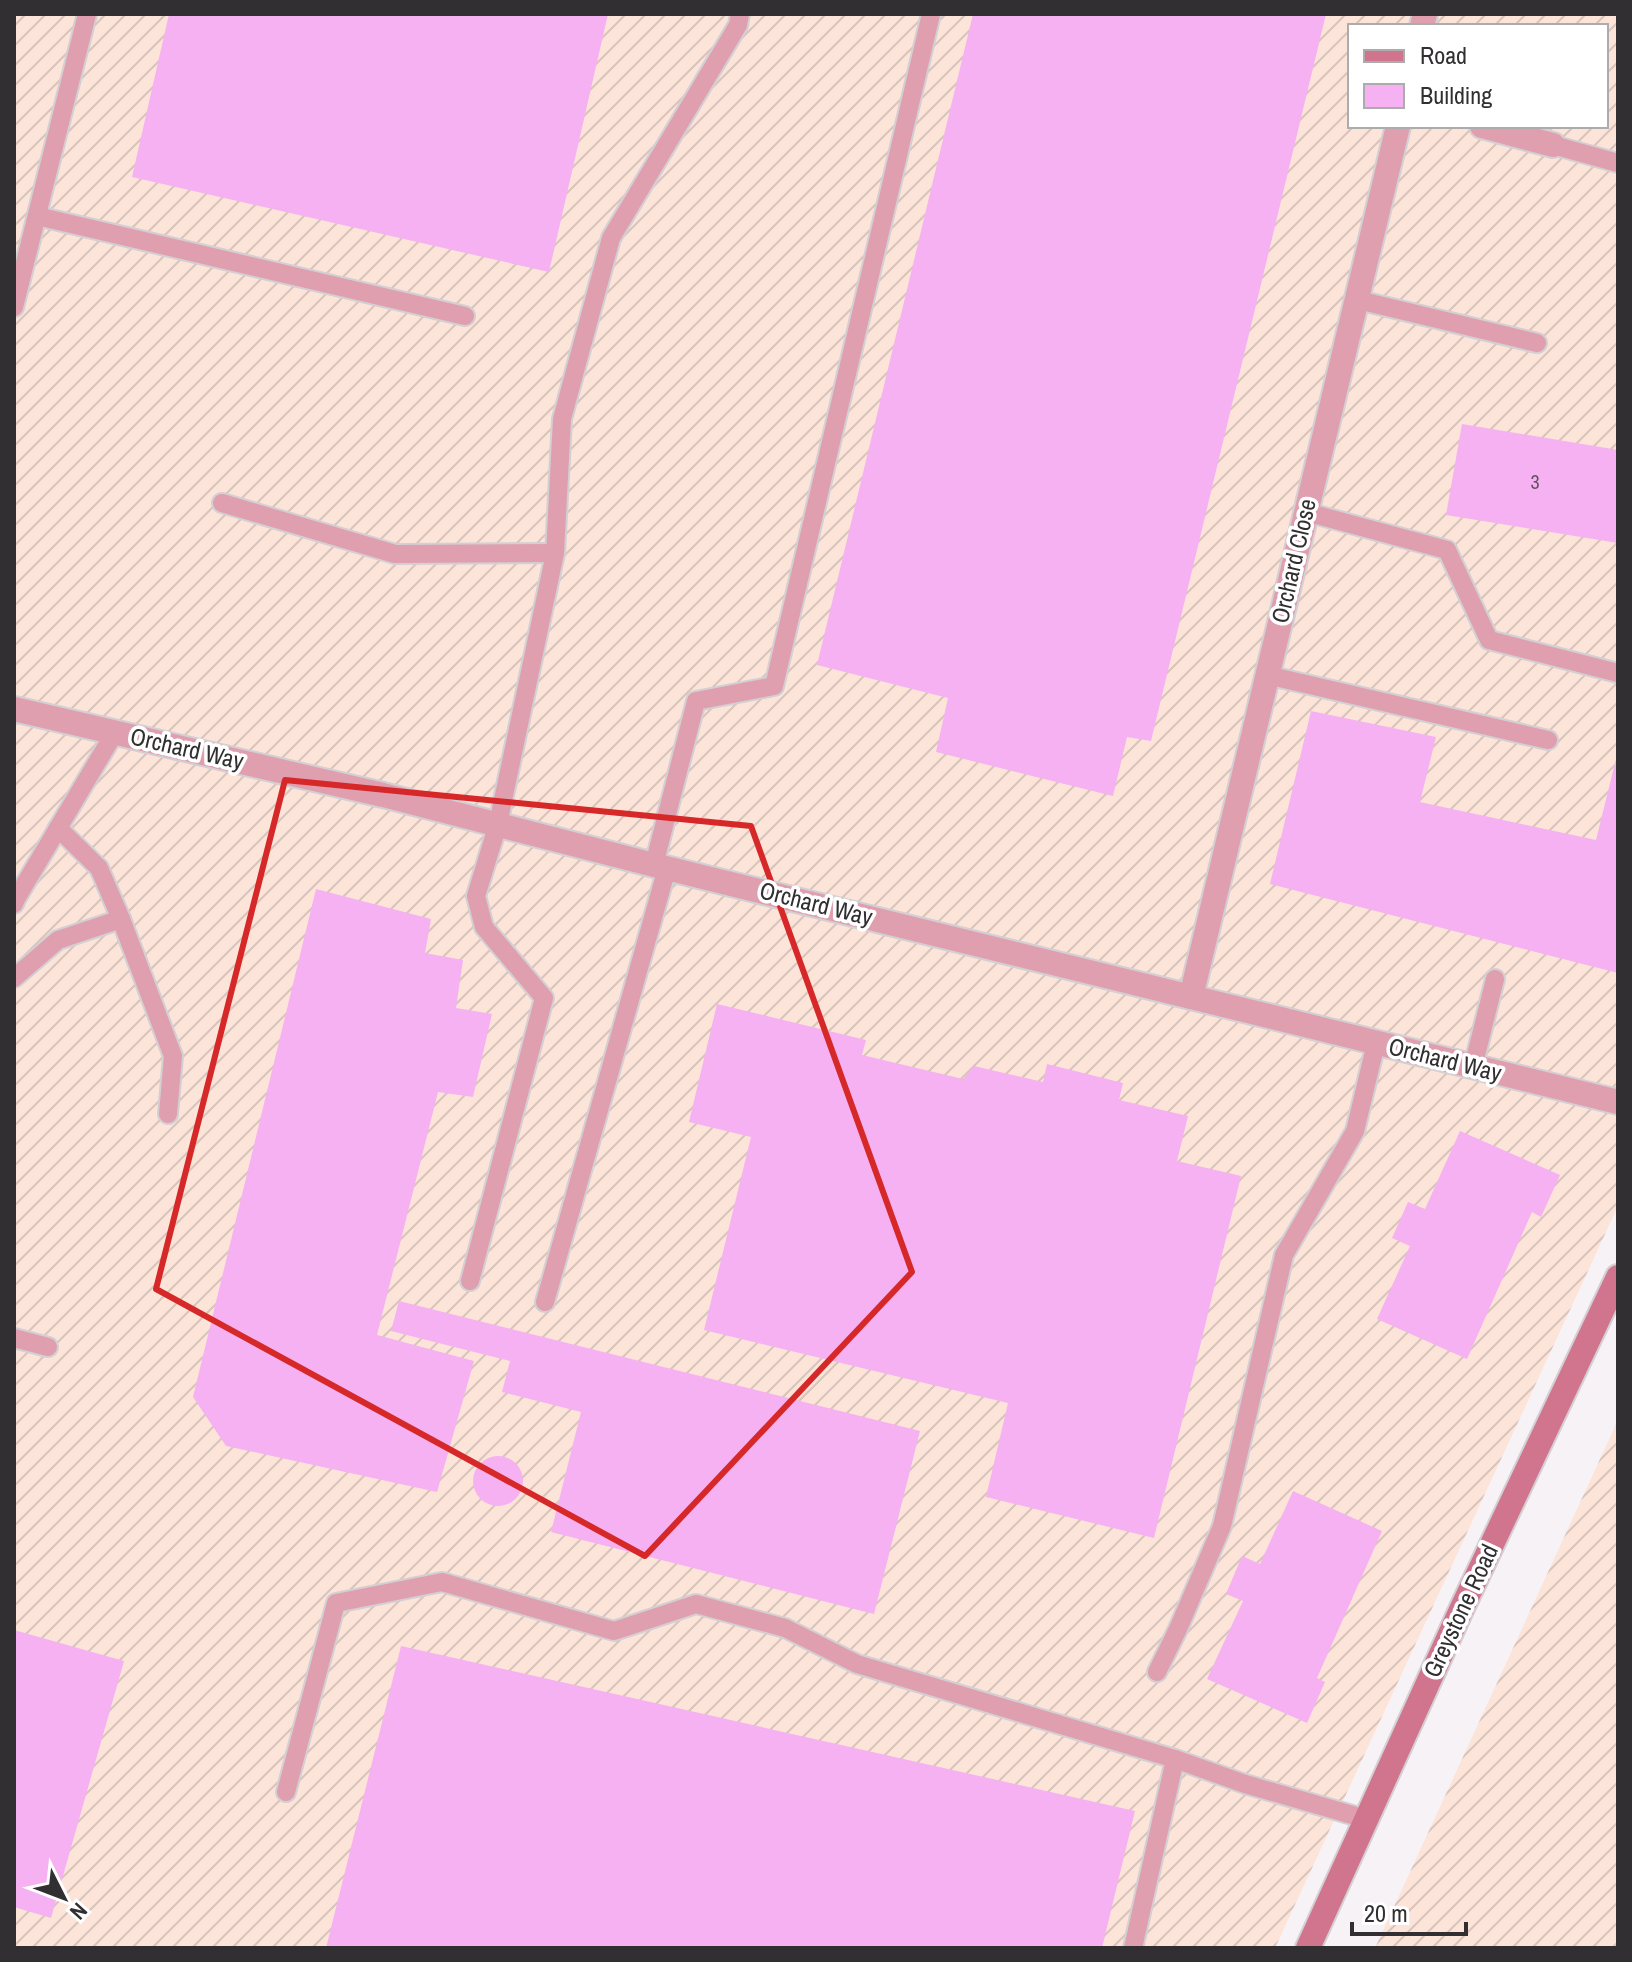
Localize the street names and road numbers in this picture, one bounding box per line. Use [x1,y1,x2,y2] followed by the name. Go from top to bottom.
[1263,495,1323,626] street label: Orchard Close
[128,719,247,777] street label: Orchard Way
[756,874,876,933] street label: Orchard Way
[1385,1030,1505,1089] street label: Orchard Way
[1415,1539,1505,1682] street label: Greystone Road

